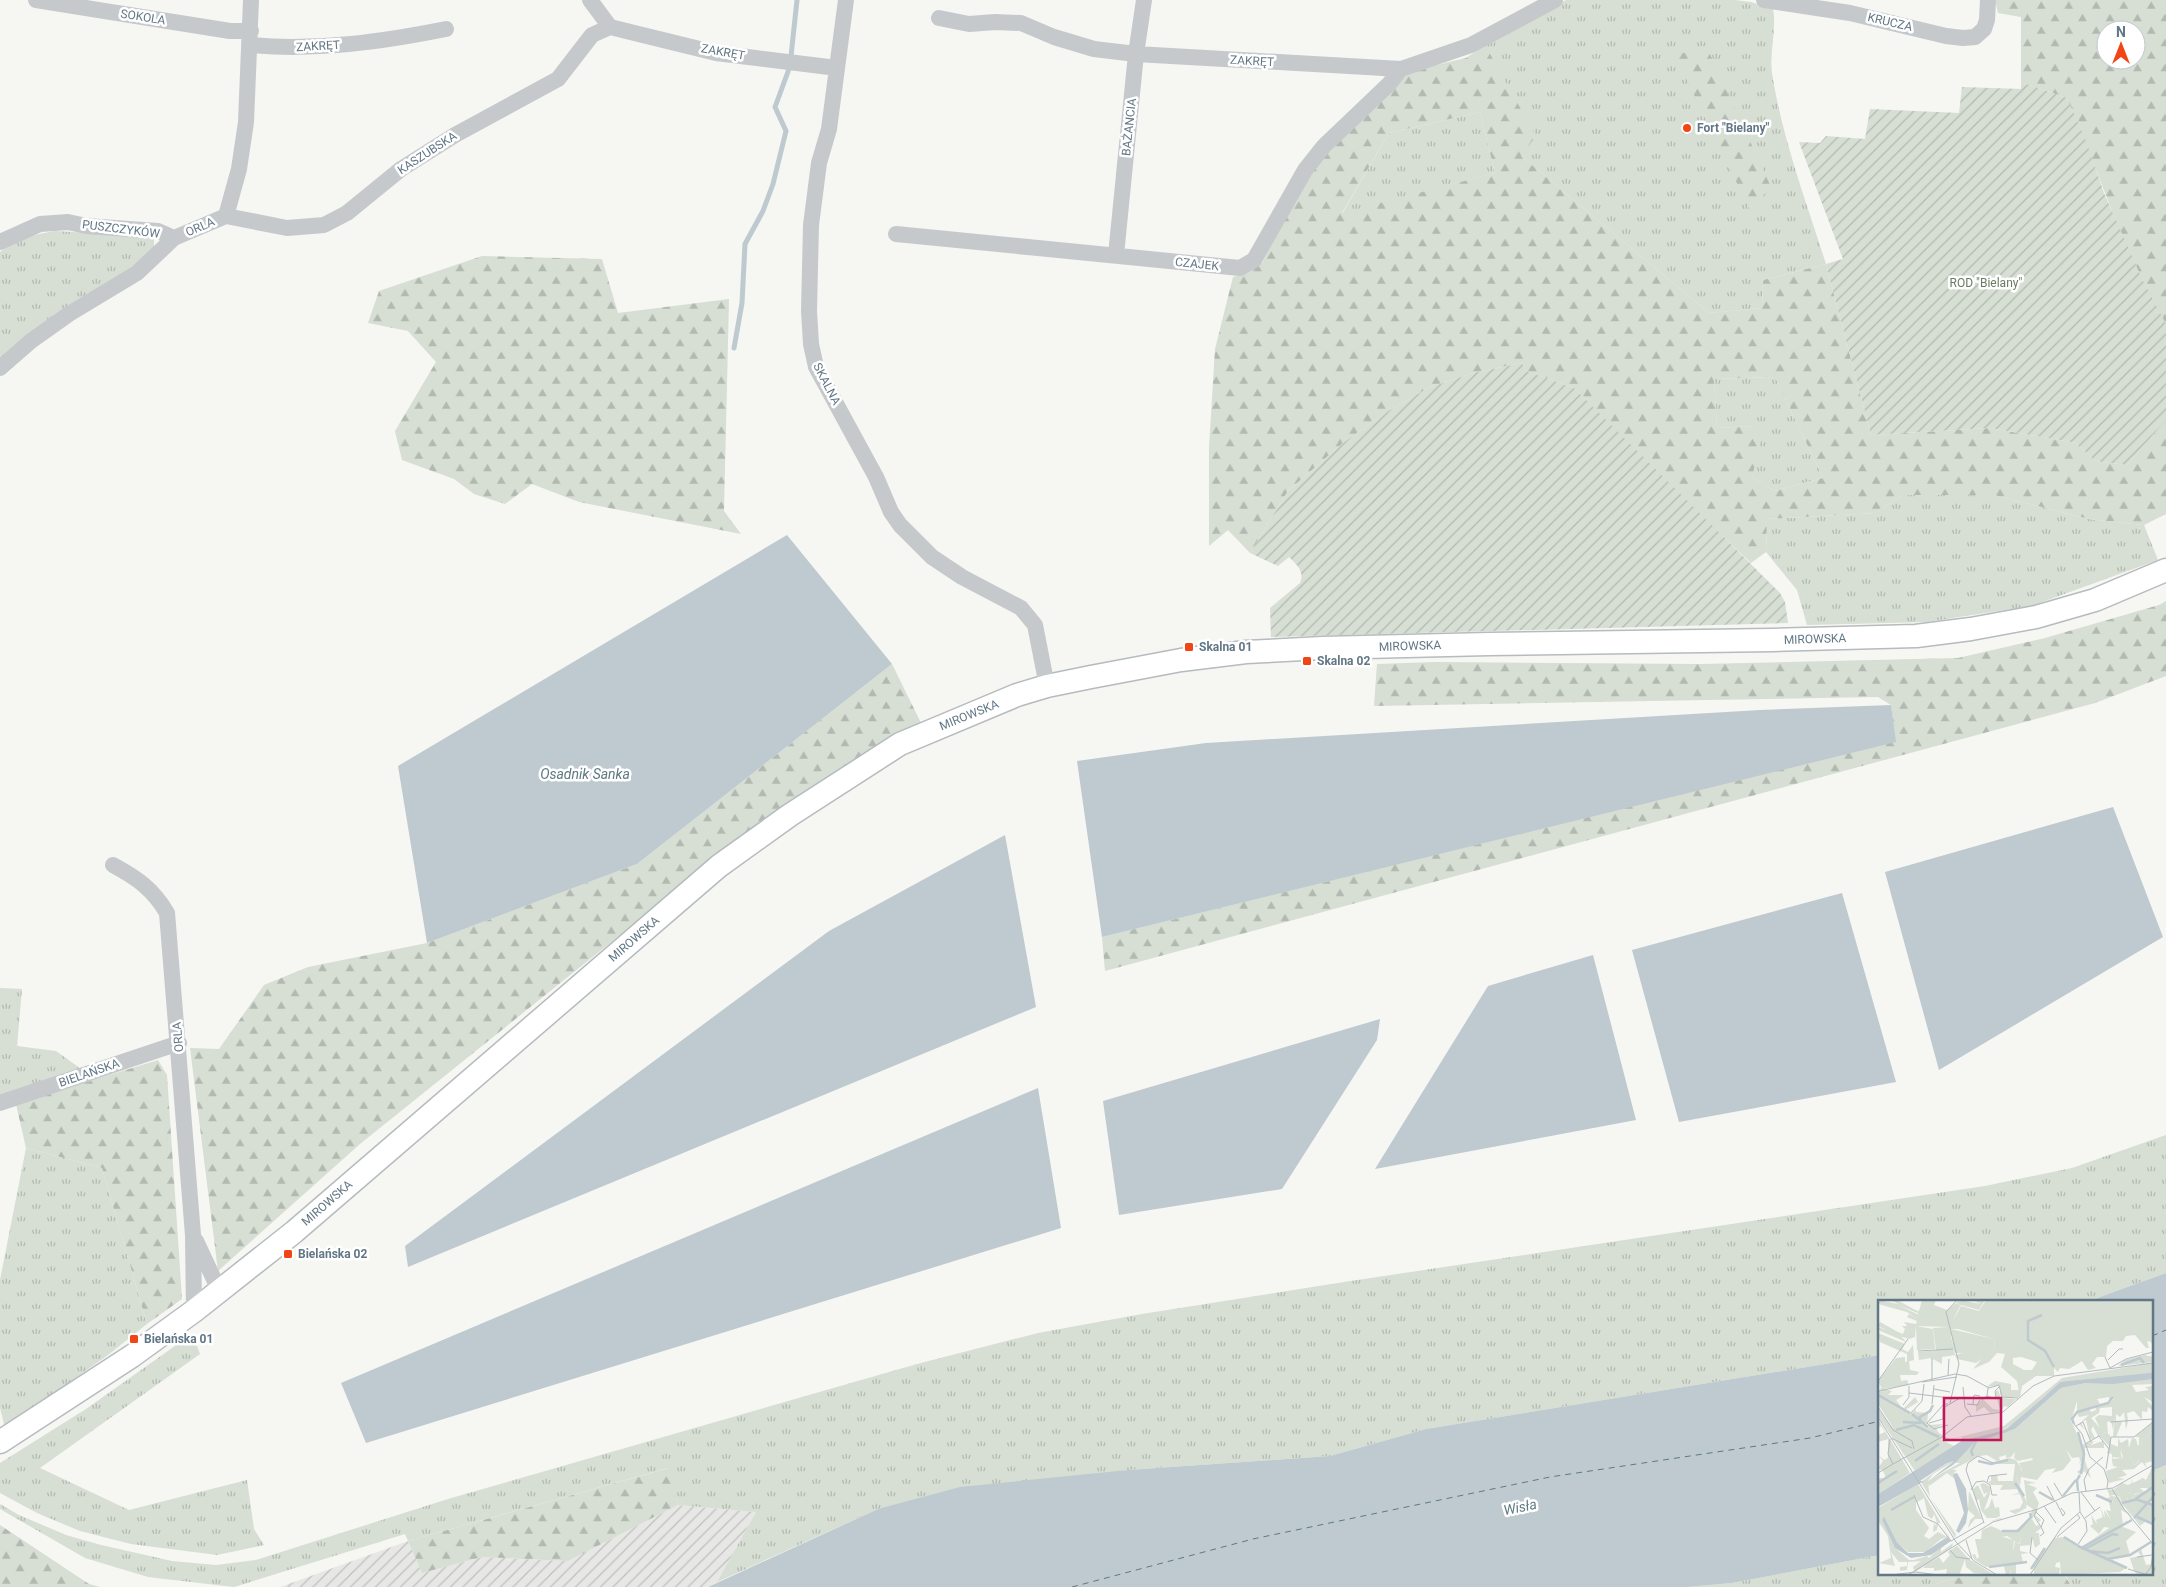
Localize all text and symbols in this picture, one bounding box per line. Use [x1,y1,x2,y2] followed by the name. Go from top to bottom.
[119,7,167,27] street label: SOKOLA
[1866,10,1914,34] street label: KRUCZA
[2096,20,2146,70] north arrow
[2116,24,2126,40] text: N
[296,38,340,54] street label: ZAKRĘT
[700,41,746,63] street label: ZAKRĘT
[1230,53,1274,69] street label: ZAKRĘT
[1118,97,1139,157] street label: BAŻANCIA
[1697,121,1770,135] place label: Fort "Bielany"
[1681,122,1693,134] marker: Fort "Bielany"
[395,129,459,177] street label: KASZUBSKA
[183,215,217,239] street label: ORLA
[81,216,161,241] street label: PUSZCZYKÓW
[1174,255,1220,273] street label: CZAJEK
[1950,276,2023,290] park label: ROD "Bielany"
[810,361,844,408] street label: SKALNA
[1784,631,1847,647] street label: MIROWSKA
[1379,638,1442,654] street label: MIROWSKA
[1199,640,1252,654] place label: Skalna 01
[1183,641,1195,653] marker: Skalna 01
[1317,654,1370,668] place label: Skalna 02
[1301,655,1313,667] marker: Skalna 02
[937,697,1001,733] street label: MIROWSKA
[540,766,630,782] water label: Osadnik Sanka
[606,913,662,965] street label: MIROWSKA
[170,1021,186,1053] street label: ORLA
[57,1055,121,1090] street label: BIELAŃSKA
[299,1177,355,1229] street label: MIROWSKA
[298,1247,368,1261] place label: Bielańska 02
[282,1248,294,1260] marker: Bielańska 02
[1878,1300,2154,1574] inset map
[144,1332,213,1346] place label: Bielańska 01
[128,1333,140,1345] marker: Bielańska 01
[1502,1496,1538,1518] water label: Wisła

